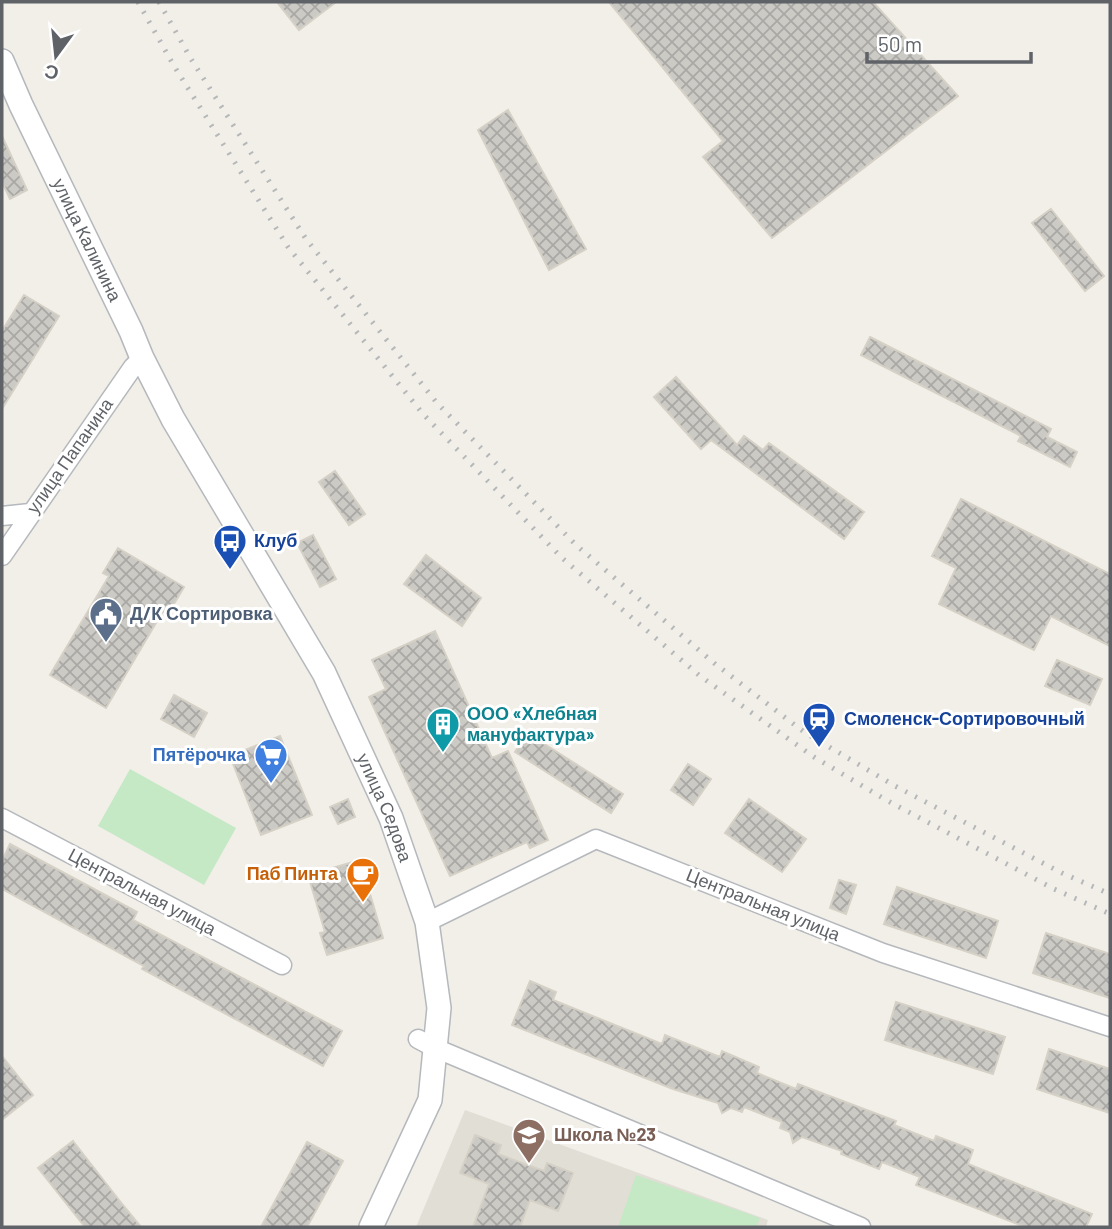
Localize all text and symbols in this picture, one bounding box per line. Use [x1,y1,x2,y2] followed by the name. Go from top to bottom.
[21,21,91,91] north arrow
[867,21,1032,65] scale bar
[878,31,922,56] text: 50 m
[42,60,61,86] text: С
[48,174,127,306] street label: улица Калинина
[21,393,118,517] street label: улица Папанина
[211,522,249,571] bus stop icon: Клуб
[254,529,297,551] place label: Клуб
[87,595,125,644] public building icon: Д/К Сортировка
[130,602,274,624] place label: Д/К Сортировка
[800,700,838,749] station icon: Смоленск-Сортировочный
[467,702,597,745] place label: ООО «Хлебная мануфактура»
[424,705,462,754] building icon: ООО «Хлебная мануфактура»
[844,707,1085,729] place label: Смоленск-Сортировочный
[252,736,290,785] supermarket icon: Пятёрочка
[153,743,247,765] place label: Пятёрочка
[353,749,418,865] street label: улица Седова
[65,843,221,940] street label: Центральная улица
[344,855,382,904] cafe icon: Паб Пинта
[247,862,339,884] place label: Паб Пинта
[683,863,845,945] street label: Центральная улица
[510,1116,548,1165] school or university icon: Школа №23
[554,1123,656,1145] place label: Школа №23

